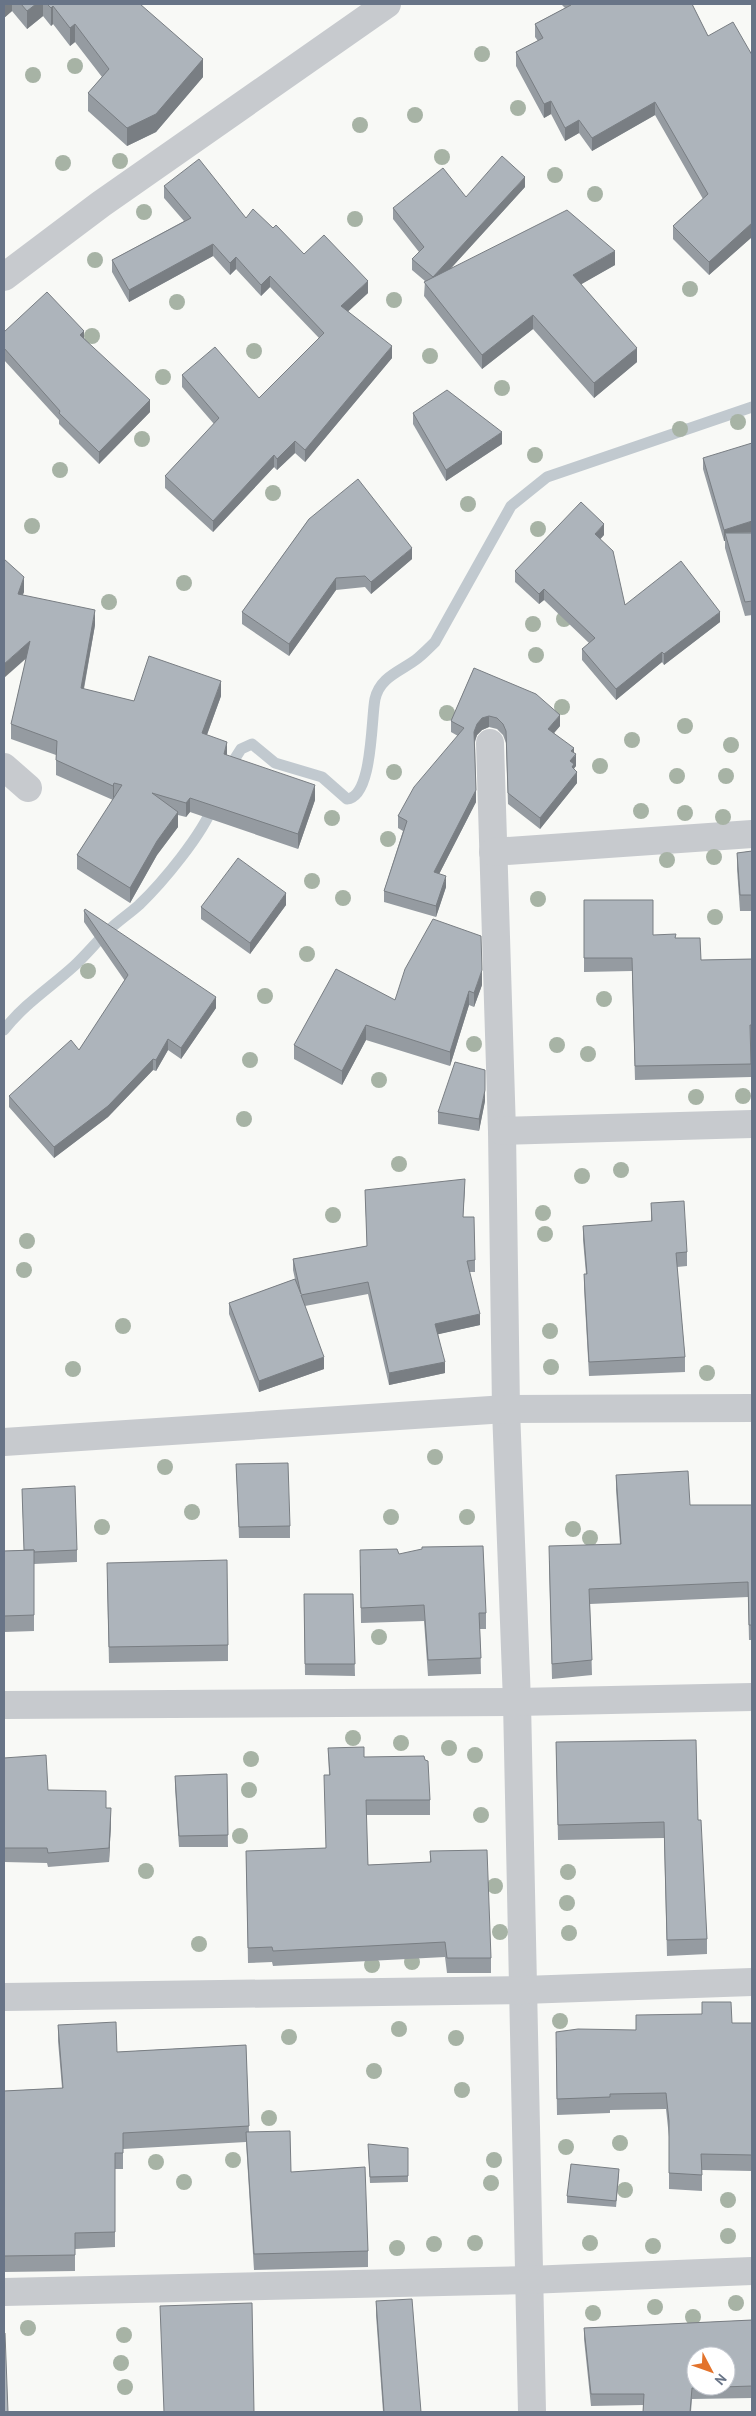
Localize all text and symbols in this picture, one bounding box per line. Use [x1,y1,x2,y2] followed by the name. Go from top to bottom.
[686,2346,736,2396] north arrow
[711,2370,731,2389] text: N

